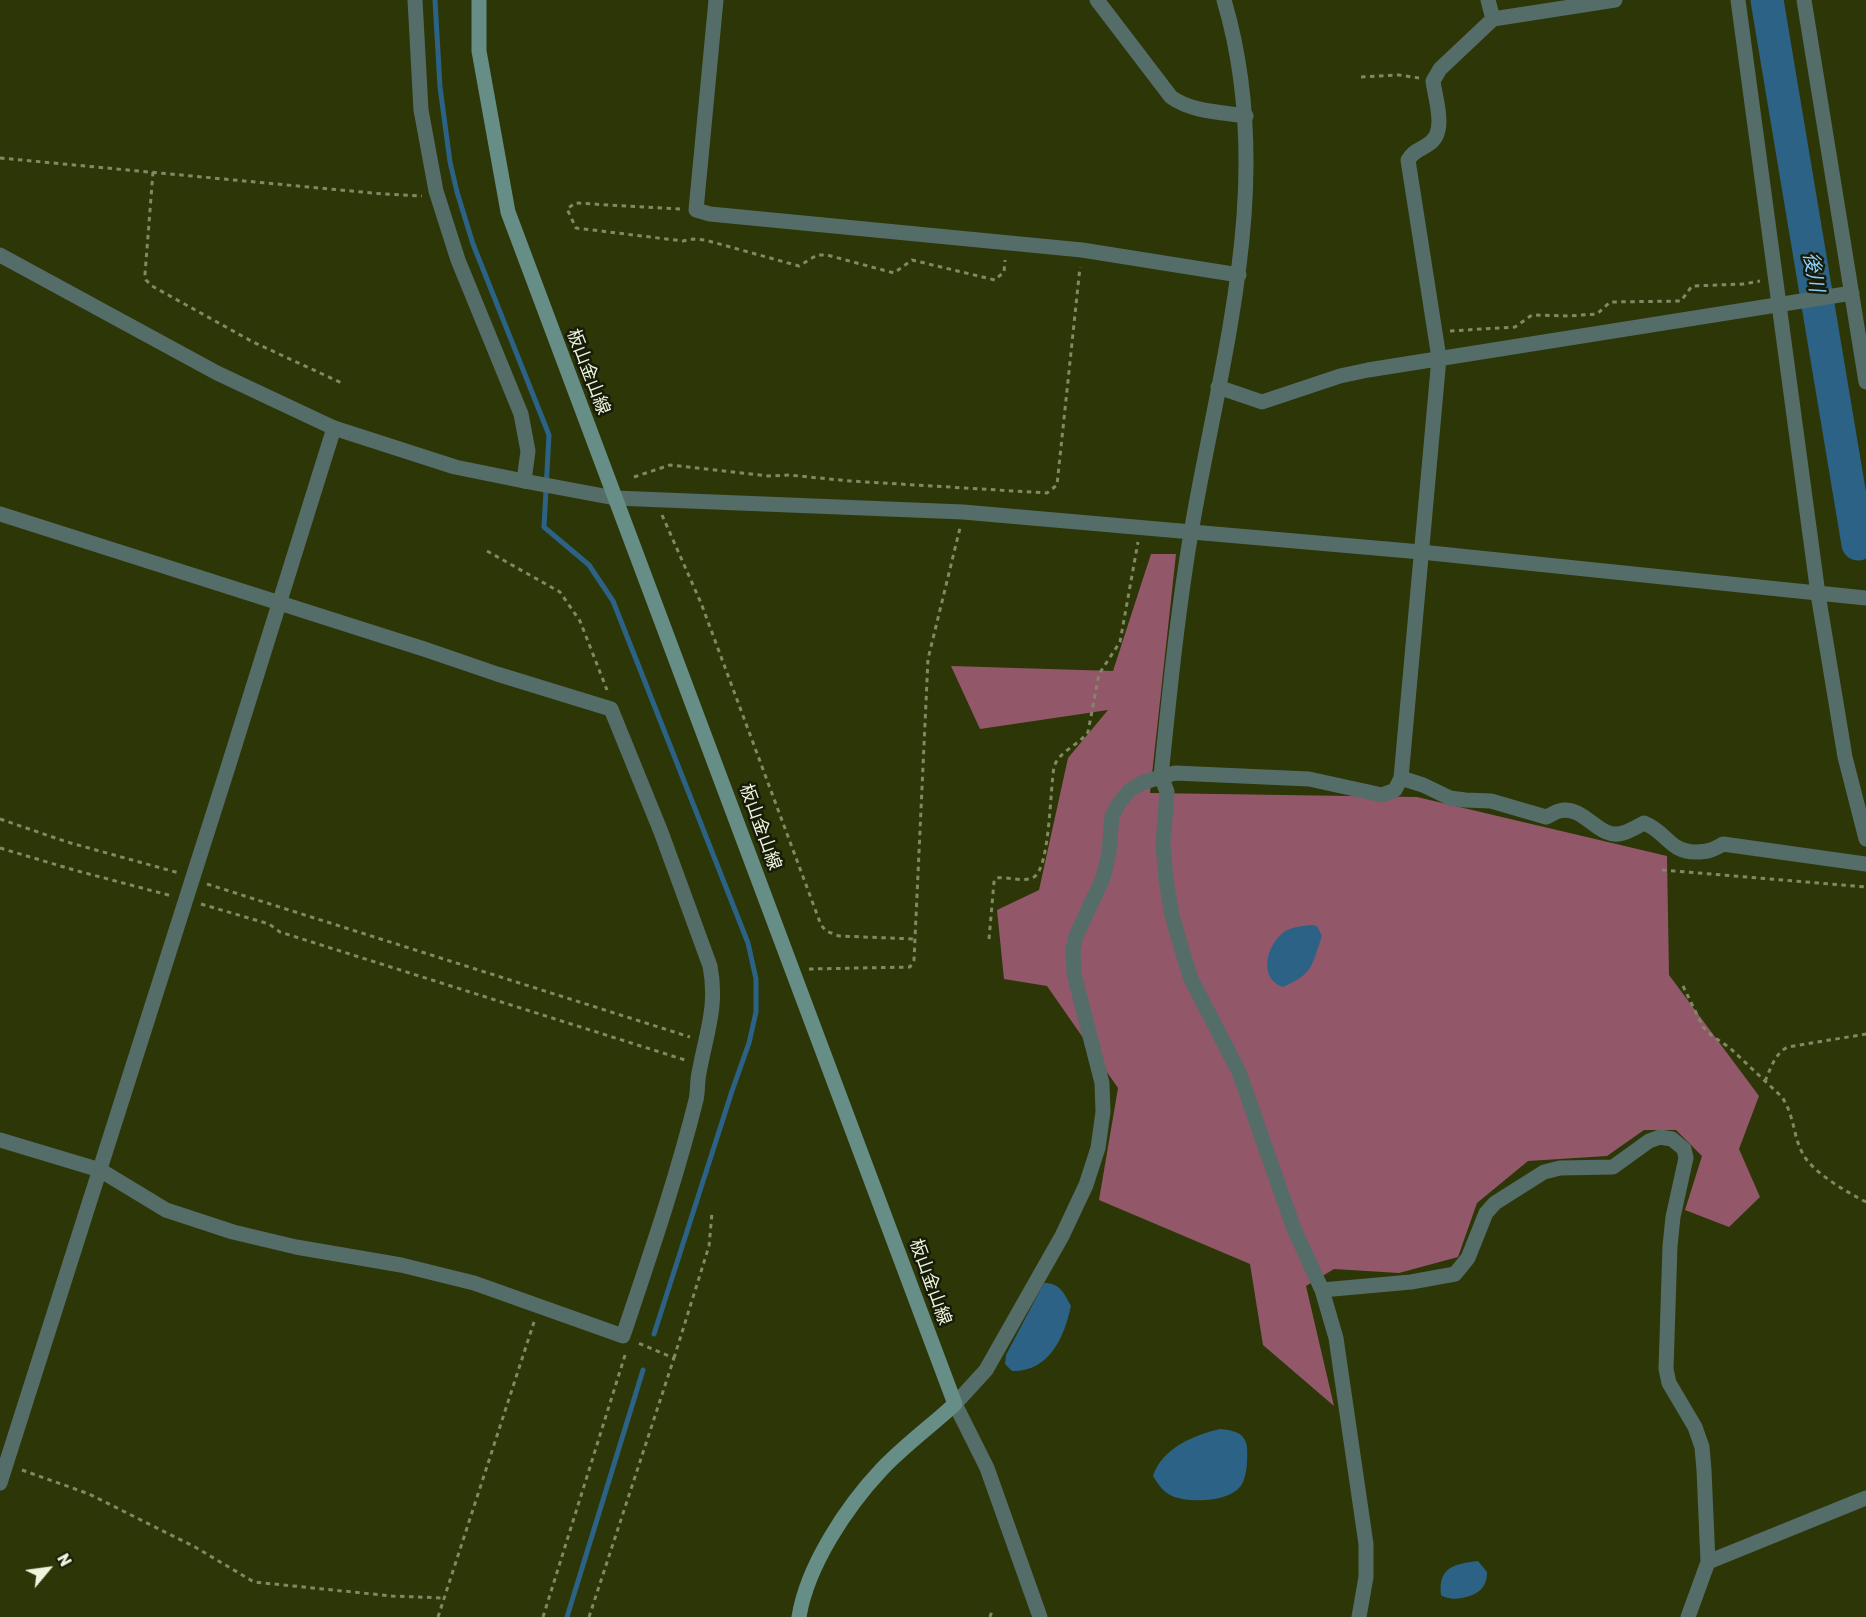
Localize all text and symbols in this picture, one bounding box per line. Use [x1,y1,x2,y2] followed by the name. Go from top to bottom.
[1798,250,1828,294] water label: 後川
[562,326,614,418] street label: 板山金山線
[734,781,786,873] street label: 板山金山線
[904,1236,956,1328] street label: 板山金山線
[18,1539,78,1599] north arrow
[53,1550,75,1570] text: N

